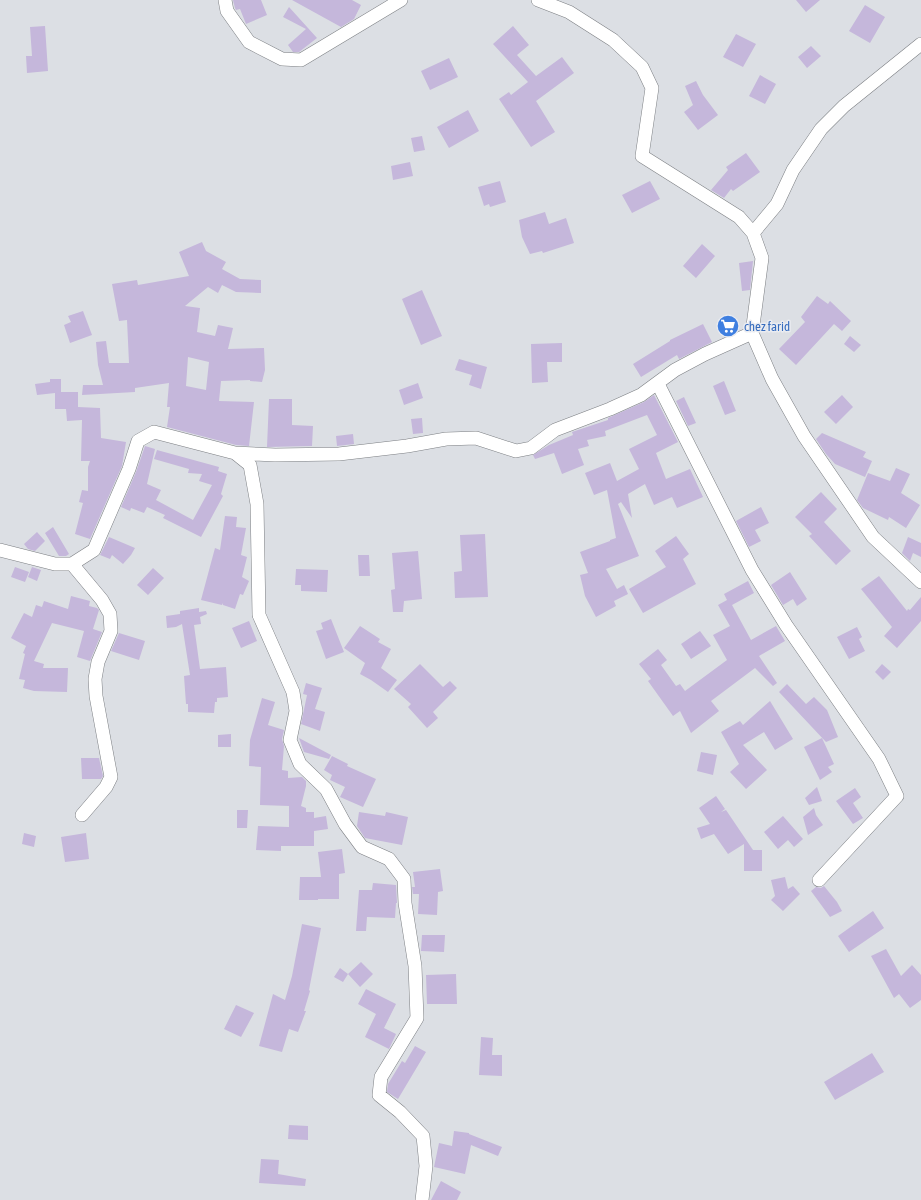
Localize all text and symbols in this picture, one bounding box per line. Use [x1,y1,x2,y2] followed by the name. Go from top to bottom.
[715,313,741,339] supermarket icon: chez farid
[744,319,790,334] place label: chez farid

